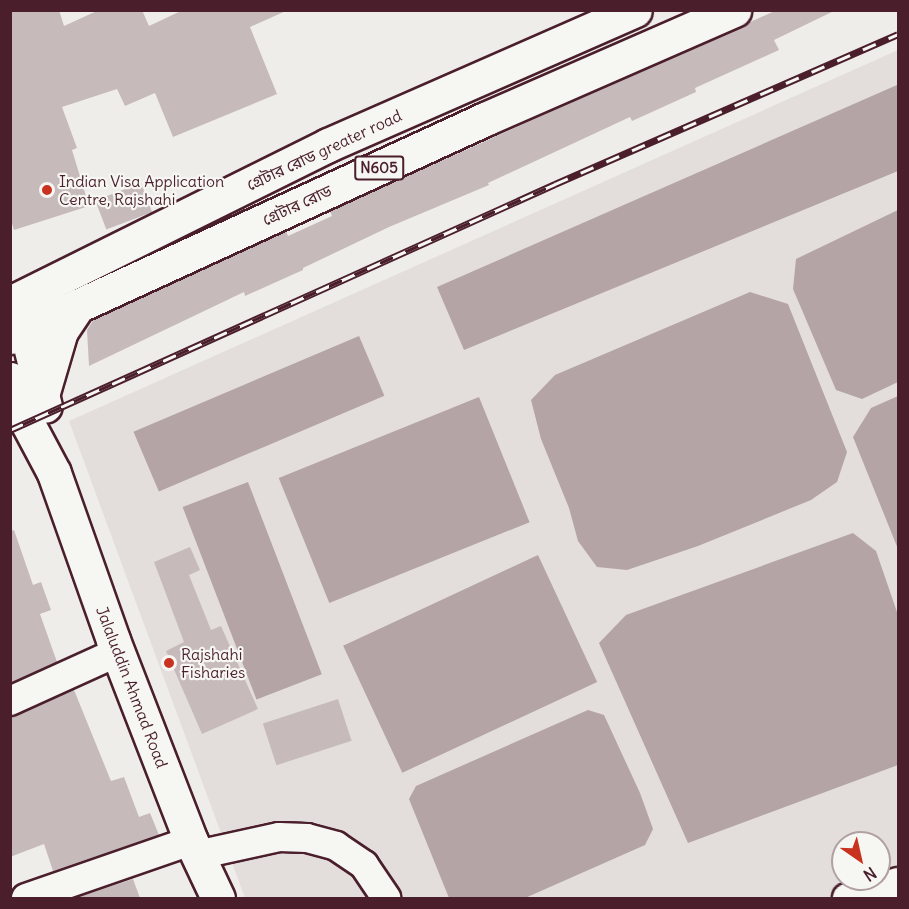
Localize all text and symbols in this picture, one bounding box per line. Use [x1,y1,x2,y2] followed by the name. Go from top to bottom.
[243,106,405,194] street label: গ্রেটার রোড greater road
[354,156,404,180] road number: N605
[59,171,224,209] place label: Indian Visa Application Centre, Rajshahi
[259,181,335,229] street label: গ্রেটার রোড
[40,183,54,197] marker: Indian Visa Application Centre, Rajshahi
[92,603,172,771] street label: Jalaluddin Ahmad Road
[181,644,245,682] place label: Rajshahi Fisharies
[162,656,176,670] marker: Rajshahi Fisharies
[831,831,891,891] north arrow
[860,863,880,886] text: N

